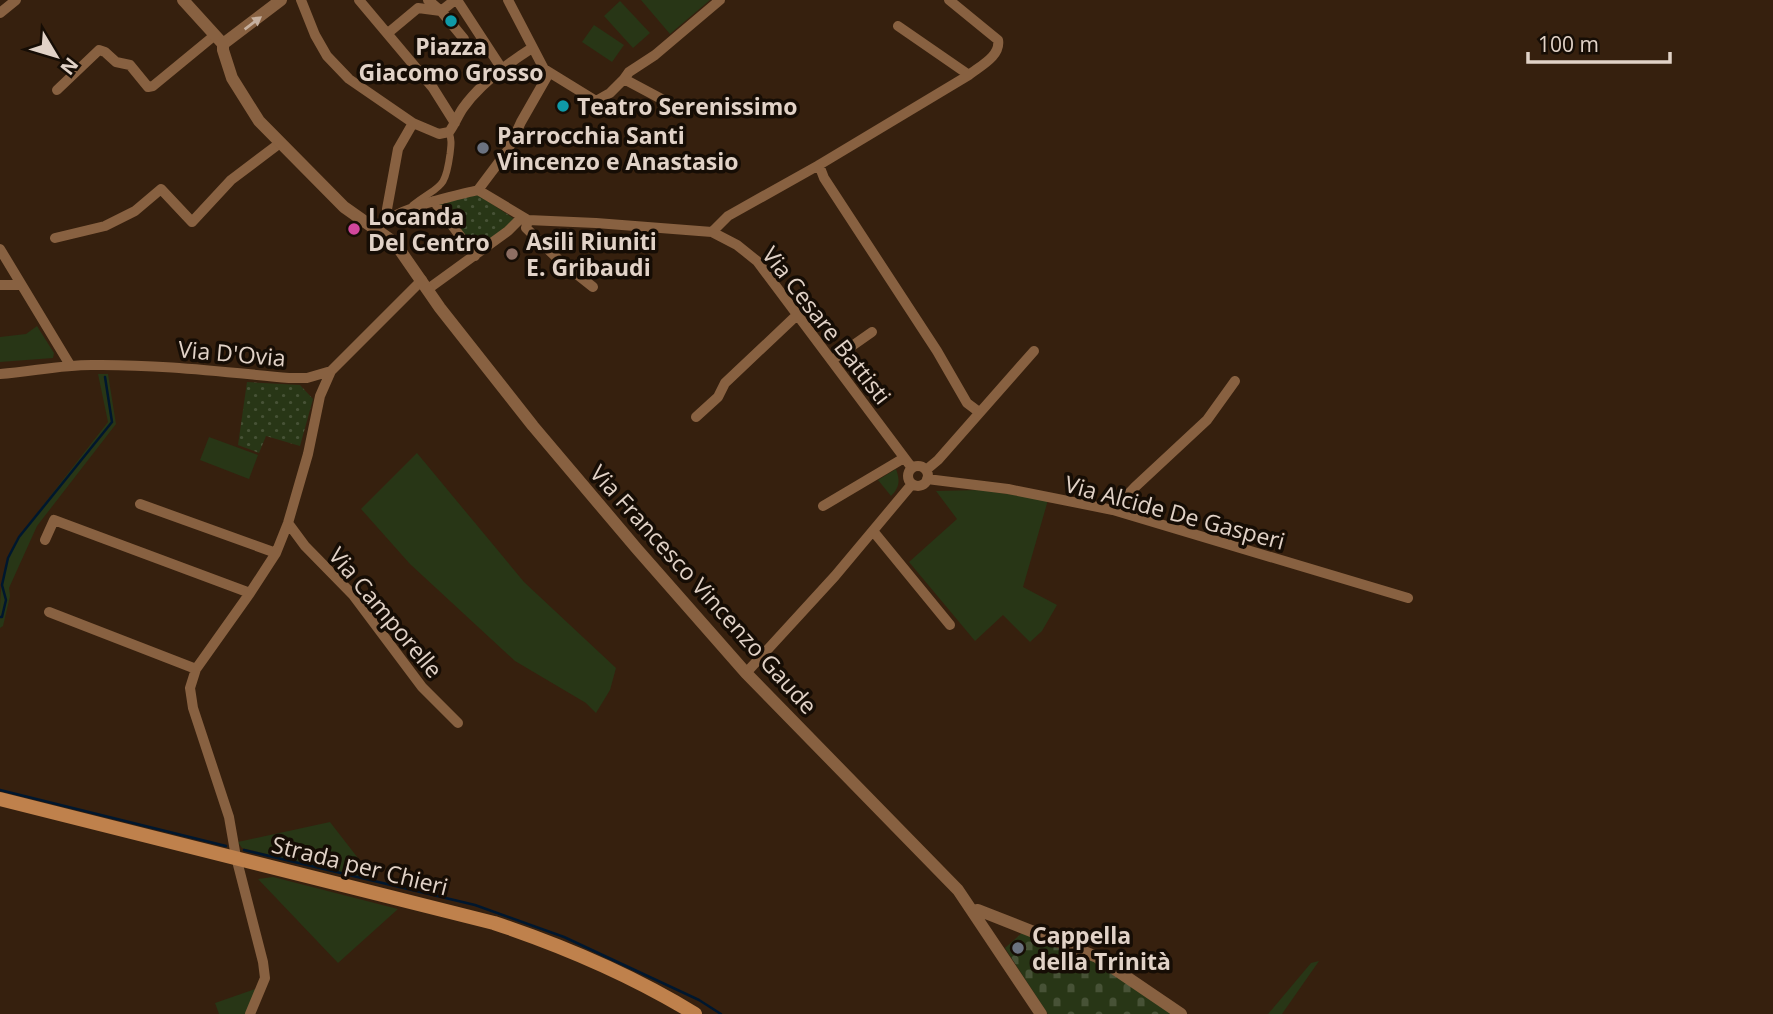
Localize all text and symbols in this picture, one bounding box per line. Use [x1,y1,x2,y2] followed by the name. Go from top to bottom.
[443,13,459,29] marker: Piazza Giacomo Grosso
[243,15,261,30] one-way arrow
[21,21,91,91] north arrow
[1528,21,1670,65] scale bar
[359,30,543,88] place label: Piazza Giacomo Grosso
[1538,30,1599,58] text: 100 m
[54,52,84,81] text: N
[577,90,798,122] place label: Teatro Serenissimo
[555,98,571,114] marker: Teatro Serenissimo
[497,119,739,177] place label: Parrocchia Santi Vincenzo e Anastasio
[475,140,491,156] marker: Parrocchia Santi Vincenzo e Anastasio
[368,200,490,258] place label: Locanda Del Centro
[346,221,362,237] marker: Locanda Del Centro
[526,225,657,283] place label: Asili Riuniti E. Gribaudi
[755,239,899,411] street label: Via Cesare Battisti
[504,246,520,262] marker: Asili Riuniti E. Gribaudi
[177,332,287,374] street label: Via D'Ovia
[583,458,825,720] street label: Via Francesco Vincenzo Gaude
[1061,467,1289,557] street label: Via Alcide De Gasperi
[322,540,450,684] street label: Via Camporelle
[268,828,452,902] street label: Strada per Chieri
[1032,919,1171,977] place label: Cappella della Trinità
[1010,940,1026,956] marker: Cappella della Trinità

